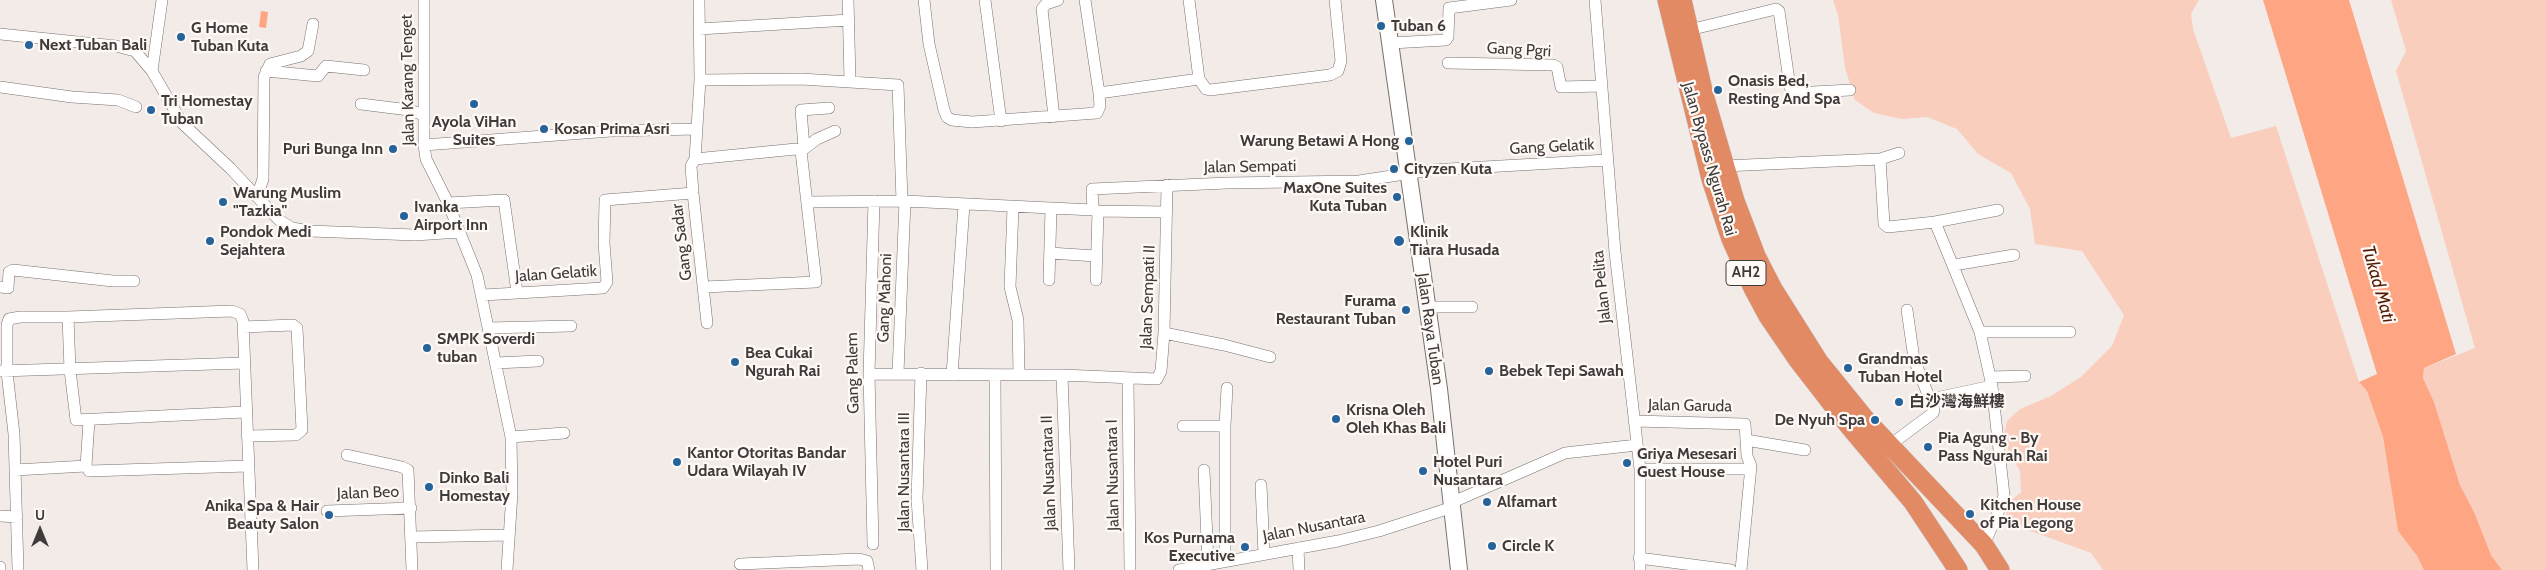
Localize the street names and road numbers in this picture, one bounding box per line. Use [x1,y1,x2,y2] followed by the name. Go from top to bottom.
[397,14,419,146] street label: Jalan Karang Tenget
[1486,39,1552,61] street label: Gang Pgri
[1678,80,1740,238] street label: Jalan Bypass Ngurah Rai
[1509,135,1595,159] street label: Gang Gelatik
[1204,157,1296,177] street label: Jalan Sempati
[668,202,696,282] street label: Gang Sadar
[1137,245,1159,349] street label: Jalan Sempati II
[1589,250,1615,324] street label: Jalan Pelita
[874,253,896,343] street label: Gang Mahoni
[1726,260,1766,286] road number: AH2
[515,262,597,286] street label: Jalan Gelatik
[1413,272,1447,386] street label: Jalan Raya Tuban
[843,332,863,414] street label: Gang Palem
[1648,396,1732,416] street label: Jalan Garuda
[894,412,914,532] street label: Jalan Nusantara III
[1037,415,1061,531] street label: Jalan Nusantara II
[1102,419,1124,531] street label: Jalan Nusantara I
[337,482,399,504] street label: Jalan Beo
[1261,508,1367,546] street label: Jalan Nusantara

